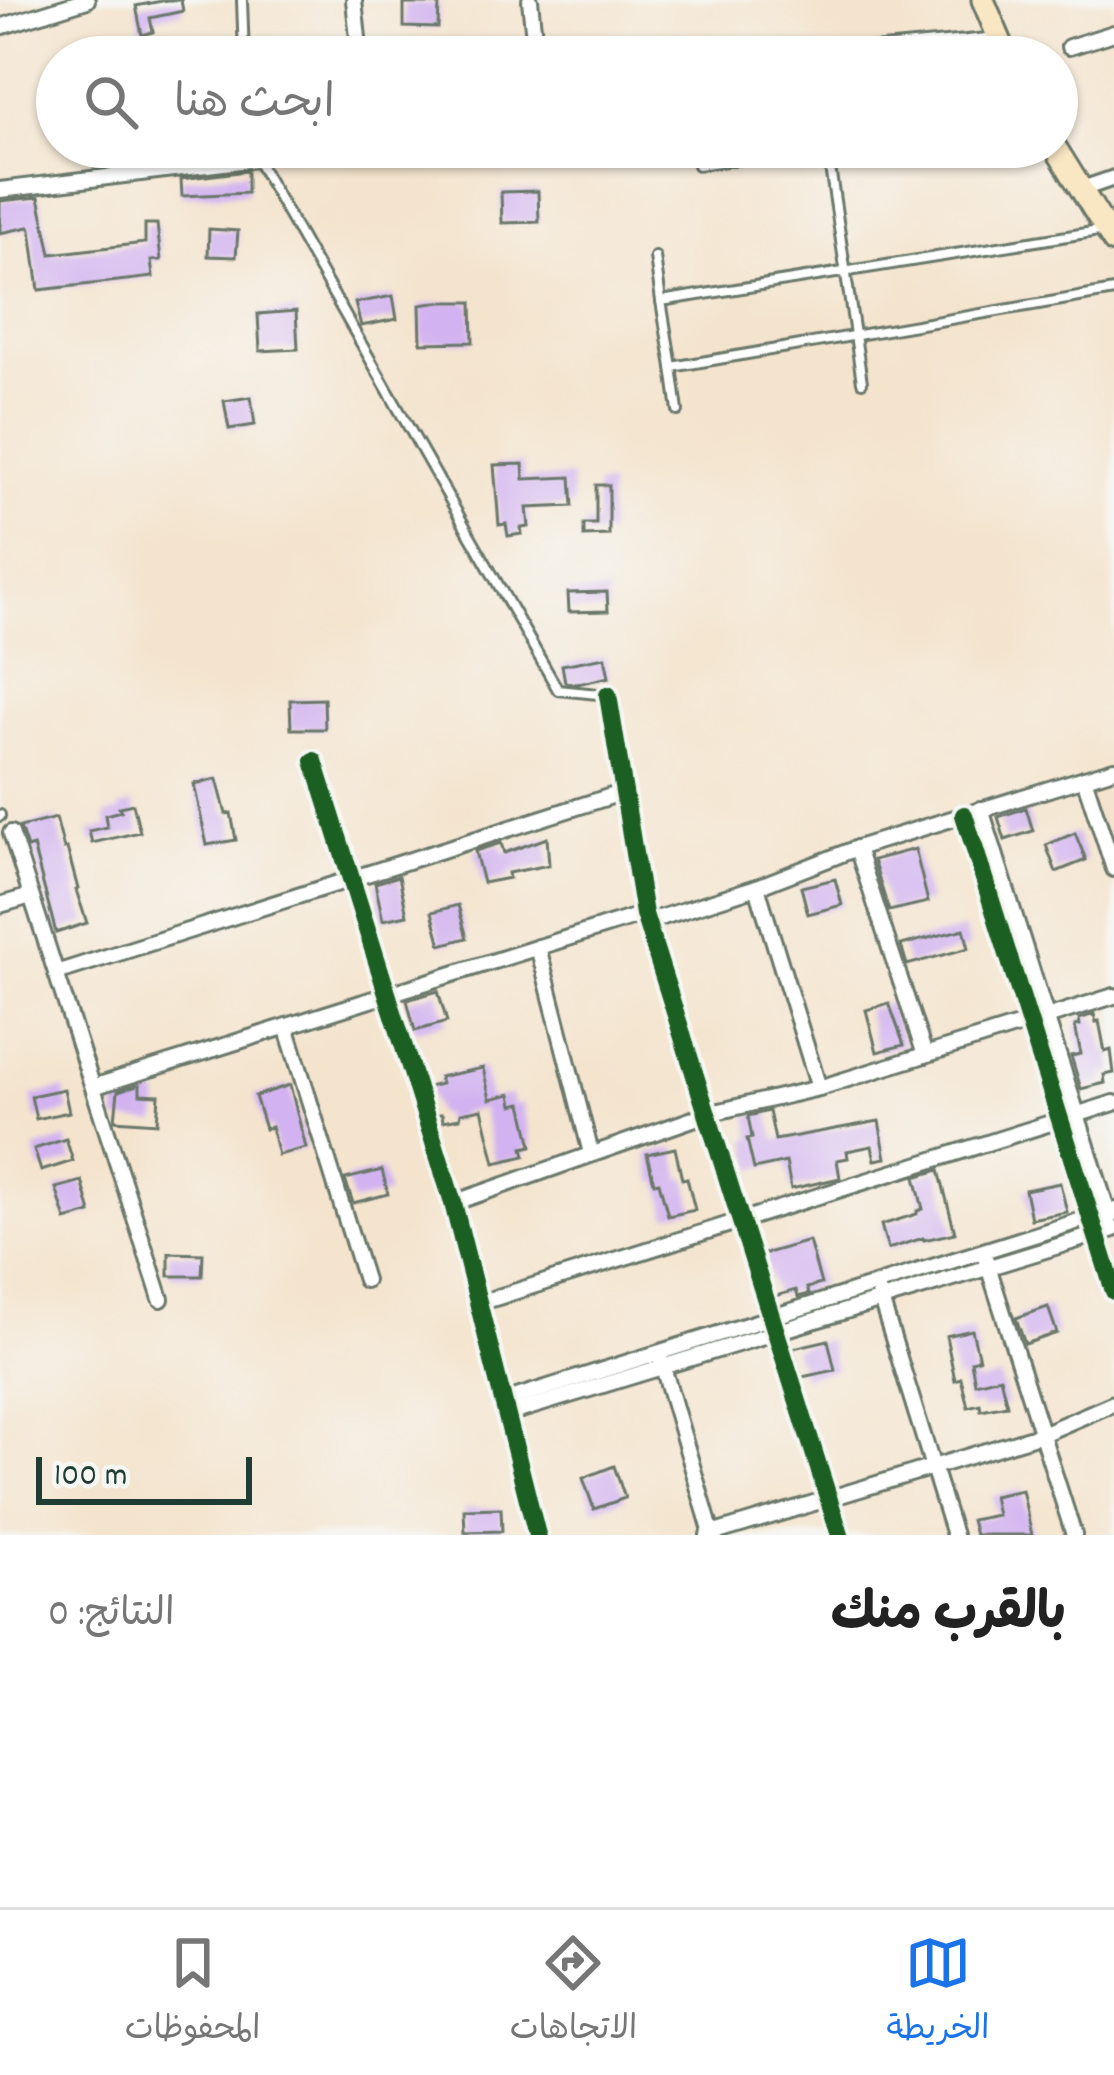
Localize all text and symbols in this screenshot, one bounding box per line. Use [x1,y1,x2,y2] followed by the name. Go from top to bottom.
[36,36,1078,168] search box
[78,69,144,135] icon: search
[174,74,335,138] text: ابحث هنا
[36,1451,252,1504] scale bar
[54,1454,127,1501] text: 100 m
[831,1581,1066,1653] text: بالقرب منك
[48,1589,175,1644] text: النتائج: 0
[125,1930,261,2056] tab: المحفوظات
[510,1930,637,2056] tab: الاتجاهات
[886,1930,989,2056] tab: الخريطة

